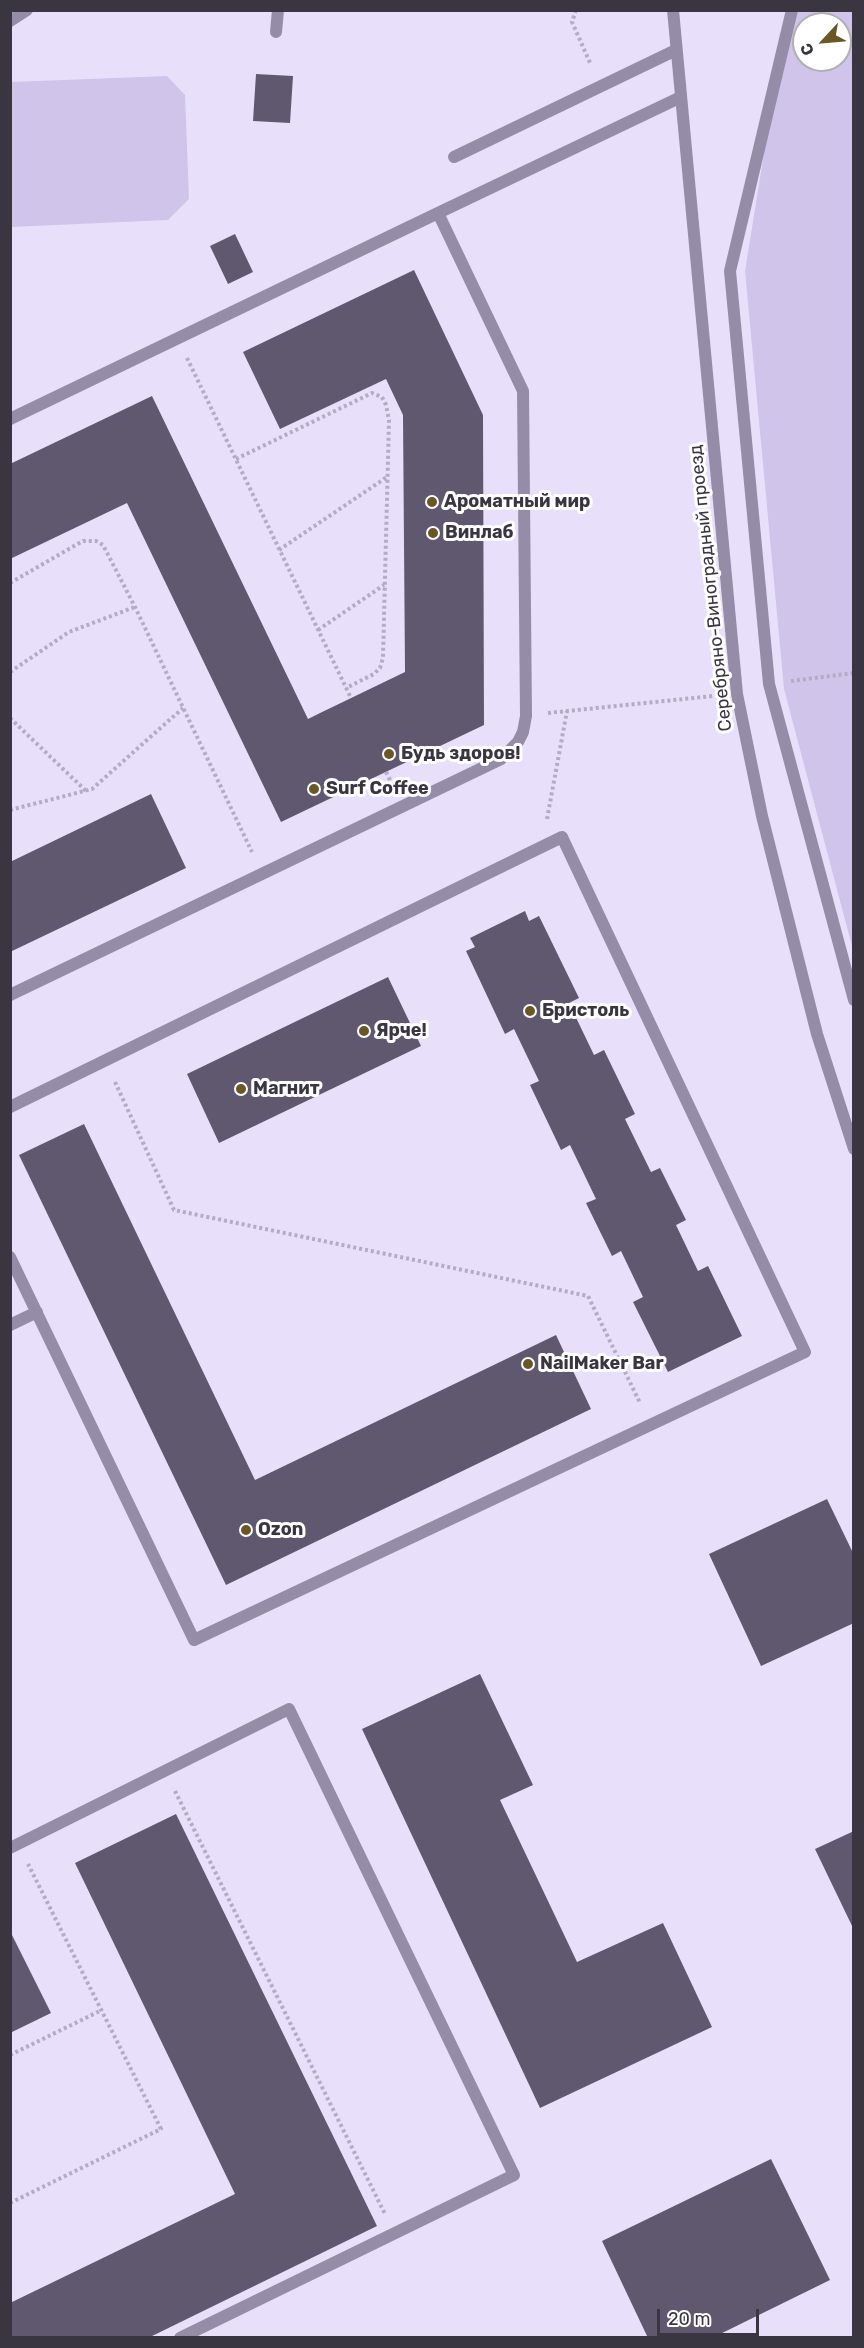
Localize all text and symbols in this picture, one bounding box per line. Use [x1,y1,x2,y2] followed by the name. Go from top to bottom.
[792,12,852,72] north arrow
[796,40,818,58] text: С
[685,444,737,732] street label: Серебряно-Виноградный проезд
[444,491,590,513] place label: Ароматный мир
[425,495,439,509] marker: Ароматный мир
[445,522,514,544] place label: Винлаб
[426,526,440,540] marker: Винлаб
[401,743,521,765] place label: Будь здоров!
[382,747,396,761] marker: Будь здоров!
[326,778,429,800] place label: Surf Coffee
[307,782,321,796] marker: Surf Coffee
[542,1000,629,1022] place label: Бристоль
[523,1004,537,1018] marker: Бристоль
[376,1020,427,1042] place label: Ярче!
[357,1024,371,1038] marker: Ярче!
[253,1078,320,1100] place label: Магнит
[234,1082,248,1096] marker: Магнит
[540,1353,664,1375] place label: NailMaker Bar
[521,1357,535,1371] marker: NailMaker Bar
[258,1519,303,1541] place label: Ozon
[239,1523,253,1537] marker: Ozon
[660,2297,762,2335] scale bar
[668,2308,710,2330] text: 20 m

